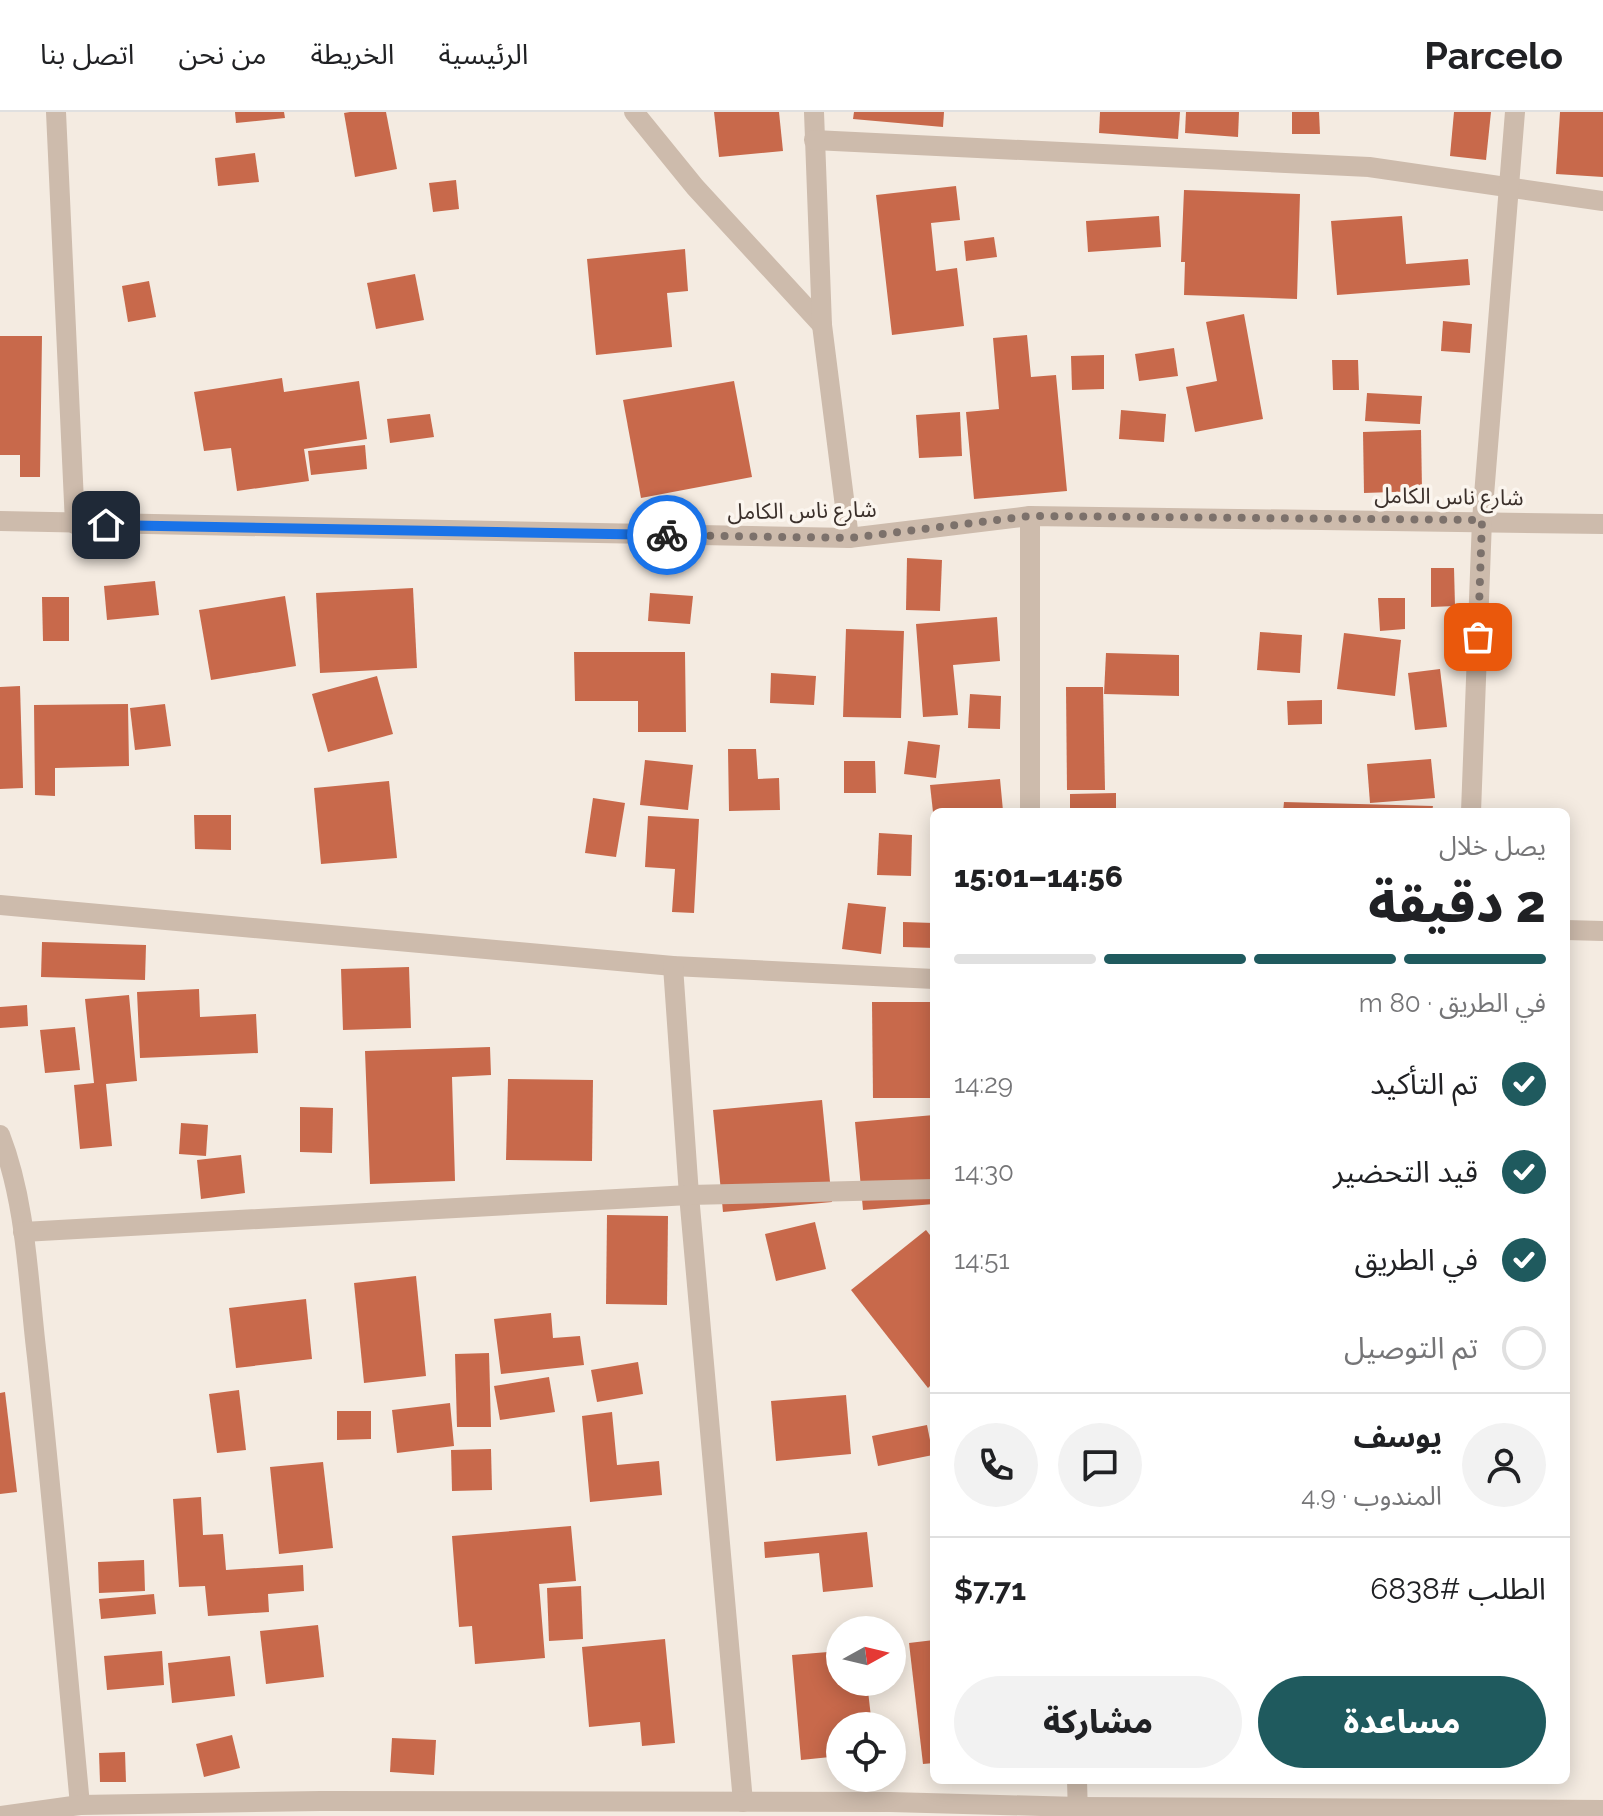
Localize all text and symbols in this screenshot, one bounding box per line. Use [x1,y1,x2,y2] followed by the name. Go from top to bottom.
[1424,33,1563,78] text: Parcelo
[40,38,134,71] text: اتصل بنا
[178,38,267,71] text: من نحن
[311,38,394,71] text: الخريطة
[438,38,529,71] text: الرئيسية
[1374,482,1524,514] street label: شارع ناس الكامل
[72,491,140,559] pin
[627,495,707,575] courier
[727,496,877,528] street label: شارع ناس الكامل
[84,503,128,547] icon: home
[645,513,689,557] icon: bike
[1444,603,1512,671] pin
[1456,615,1500,659] icon: bag
[1439,831,1546,861] text: يصل خلال
[954,859,1123,894] text: 14:56–15:01
[1368,873,1546,934] text: 2 دقيقة
[1359,988,1546,1018] text: في الطريق · 80 m
[1502,1062,1546,1106] icon: check
[1370,1066,1478,1101] text: تم التأكيد
[954,1069,1013,1099] text: 14:29
[1502,1150,1546,1194] icon: check
[1333,1154,1478,1189] text: قيد التحضير
[954,1157,1014,1187] text: 14:30
[1502,1238,1546,1282] icon: check
[1354,1242,1478,1277] text: في الطريق
[954,1245,1010,1275] text: 14:51
[1344,1330,1478,1365] text: تم التوصيل
[1354,1419,1442,1454] text: يوسف
[954,1423,1038,1507] button: phone
[1058,1423,1142,1507] button: chat
[1462,1423,1546,1507] button: person
[1301,1481,1442,1511] text: المندوب · 4.9
[1370,1571,1546,1606] text: الطلب #6838
[954,1572,1026,1607] text: $7.71
[826,1616,906,1696] north arrow
[826,1616,906,1792] map controls
[954,1676,1242,1768] button: مشاركة
[1258,1676,1546,1768] button: مساعدة
[826,1712,906,1792] button: locate

